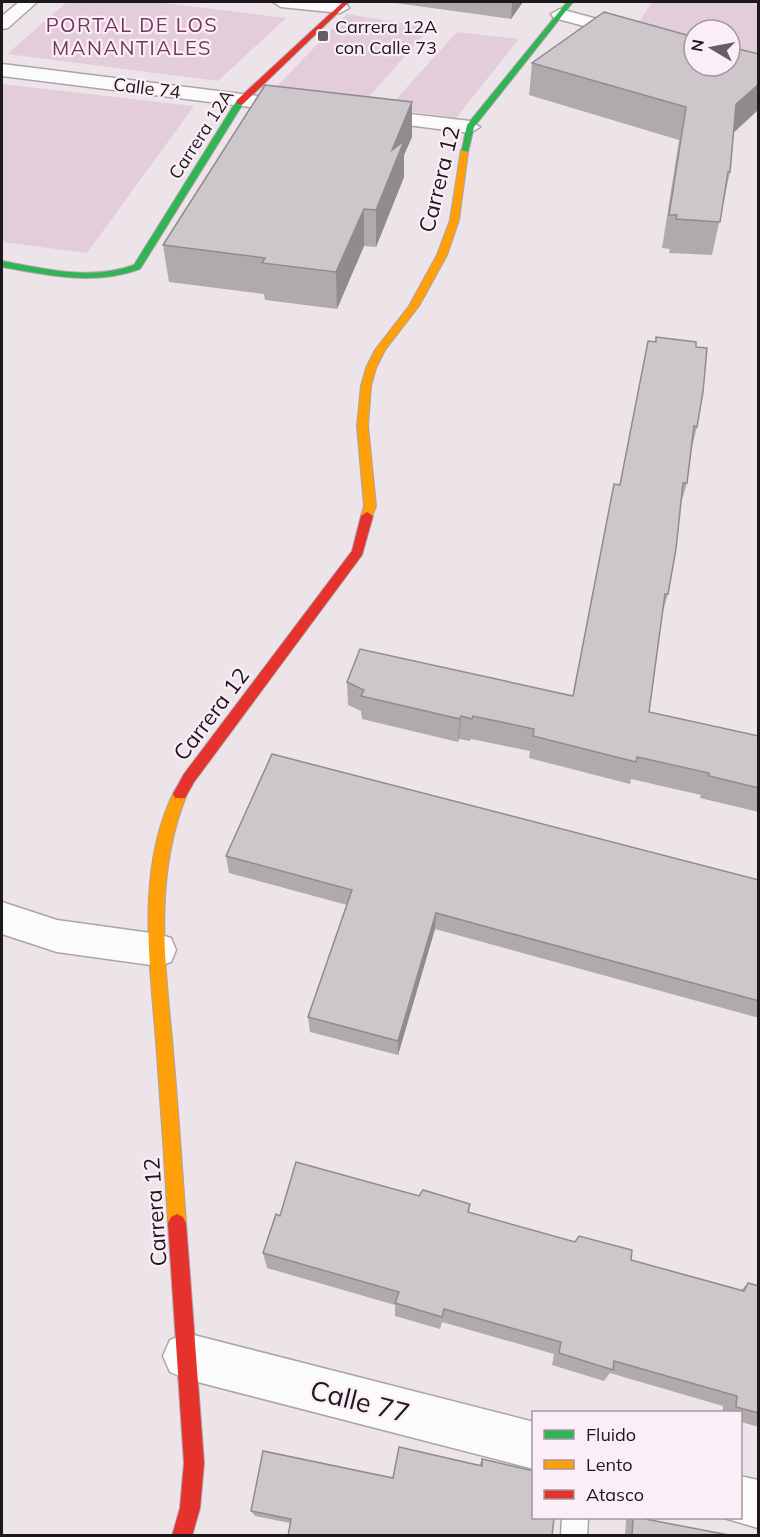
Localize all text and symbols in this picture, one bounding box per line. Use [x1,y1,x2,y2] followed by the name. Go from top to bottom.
[46,12,218,60] district label: PORTAL DE LOS MANANTIALES
[335,15,437,59] place label: Carrera 12A con Calle 73
[682,18,742,78] north arrow
[316,29,330,43] marker: Carrera 12A con Calle 73
[686,38,708,53] text: N
[112,72,182,104] street label: Calle 74
[163,85,239,183] street label: Carrera 12A
[412,123,466,235] street label: Carrera 12
[167,662,255,766] street label: Carrera 12
[137,1157,173,1267] street label: Carrera 12
[307,1372,413,1430] street label: Calle 77
[532,1411,742,1519] legend
[586,1423,636,1446] text: Fluido
[586,1453,633,1476] text: Lento
[586,1483,644,1506] text: Atasco

